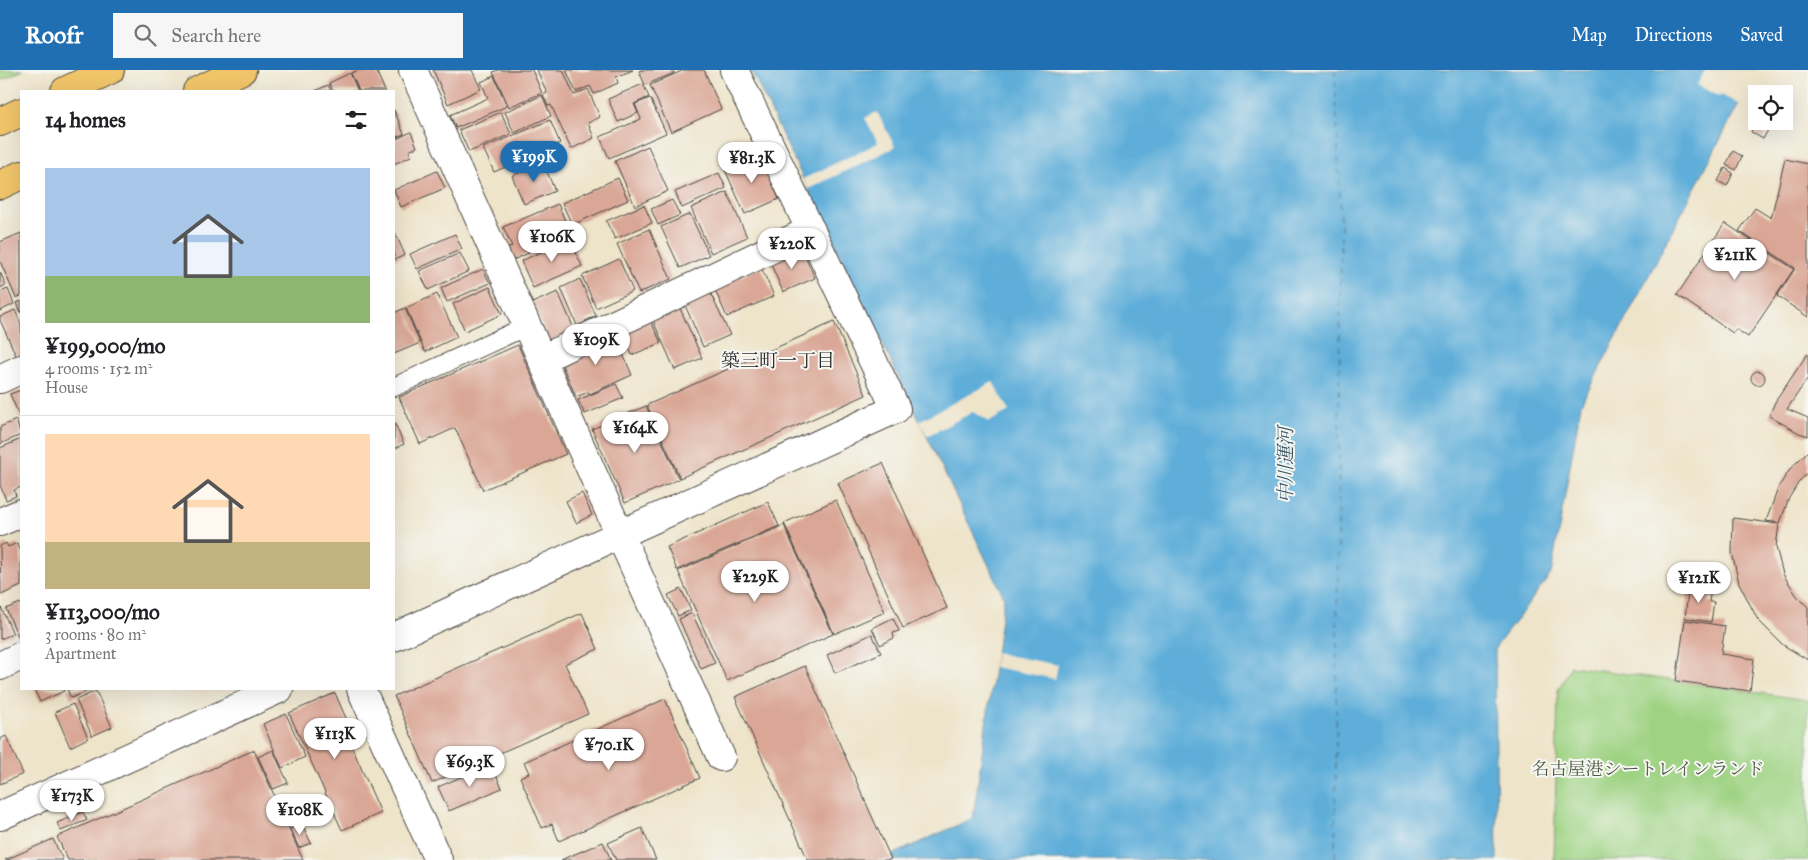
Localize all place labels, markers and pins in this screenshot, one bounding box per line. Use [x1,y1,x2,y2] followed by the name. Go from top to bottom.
[499,140,569,183] pin: ¥199K
[711,142,793,184] pin: ¥81.3K
[517,220,587,263] pin: ¥106K
[757,228,827,270] pin: ¥220K
[1700,238,1770,281] pin: ¥211K
[561,324,631,366] pin: ¥109K
[600,412,670,454] pin: ¥164K
[720,560,790,603] pin: ¥229K
[1664,562,1734,604] pin: ¥121K
[300,718,370,760] pin: ¥113K
[568,728,650,771] pin: ¥70.1K
[429,746,511,788] pin: ¥69.3K
[37,780,107,822] pin: ¥173K
[265,794,335,836] pin: ¥108K

